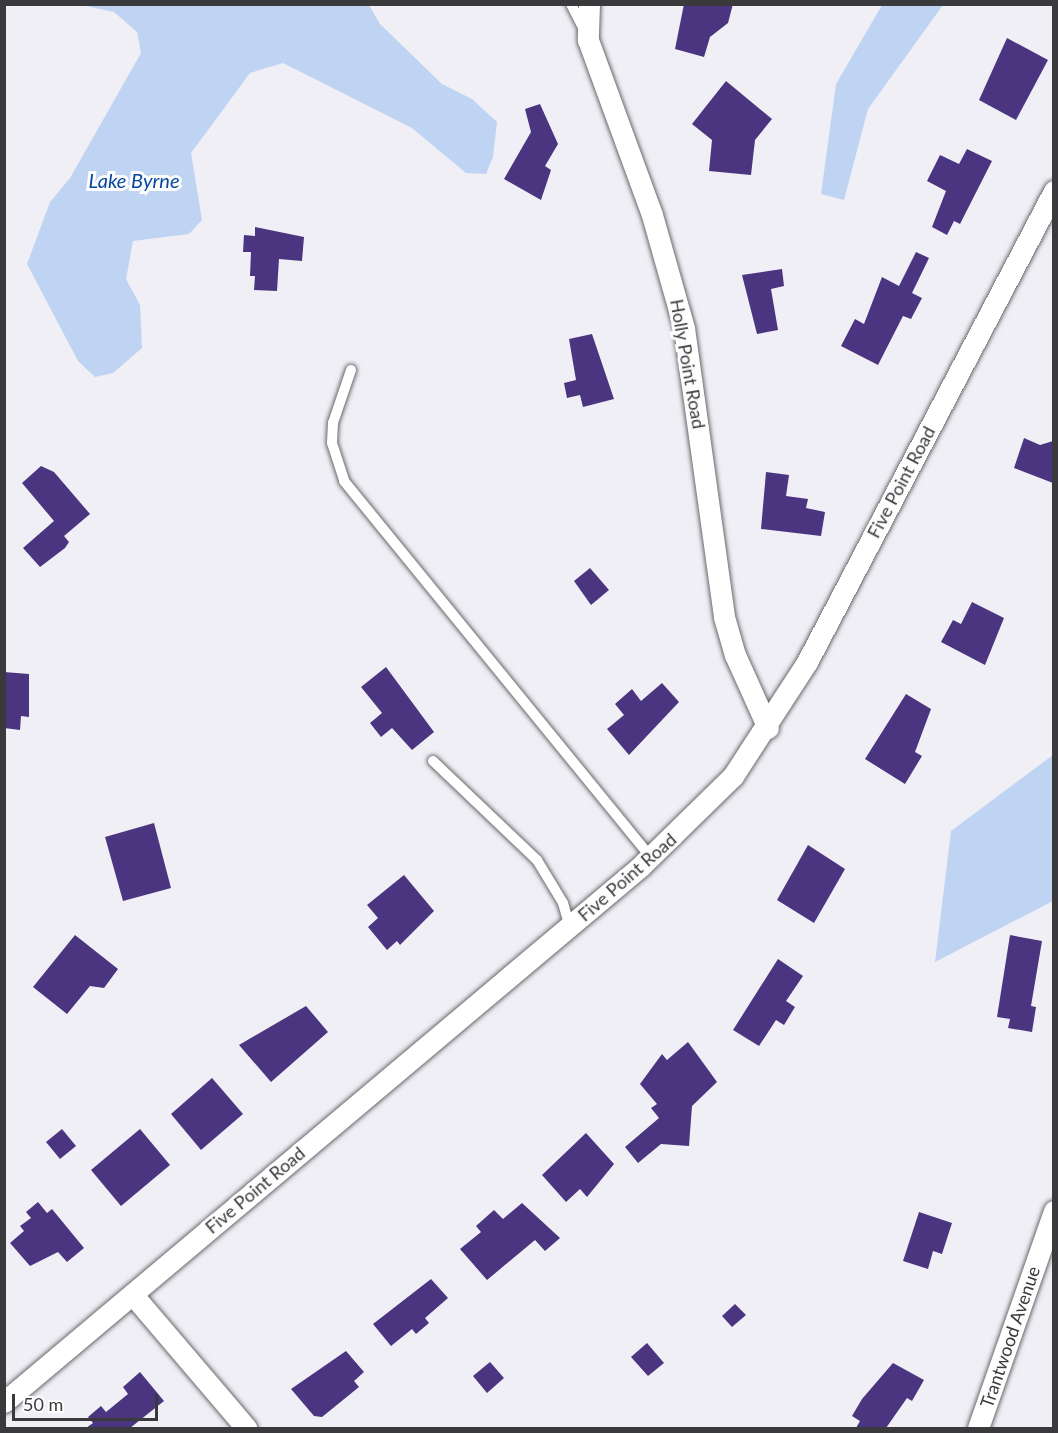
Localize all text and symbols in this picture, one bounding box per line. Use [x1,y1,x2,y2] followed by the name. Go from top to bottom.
[89,168,179,192] water label: Lake Byrne
[666,297,710,431] street label: Holly Point Road
[863,422,939,542] street label: Five Point Road
[573,828,681,926] street label: Five Point Road
[201,1142,309,1238] street label: Five Point Road
[976,1263,1044,1411] street label: Trantwood Avenue
[15,1382,160,1420] scale bar
[23,1393,63,1415] text: 50 m

